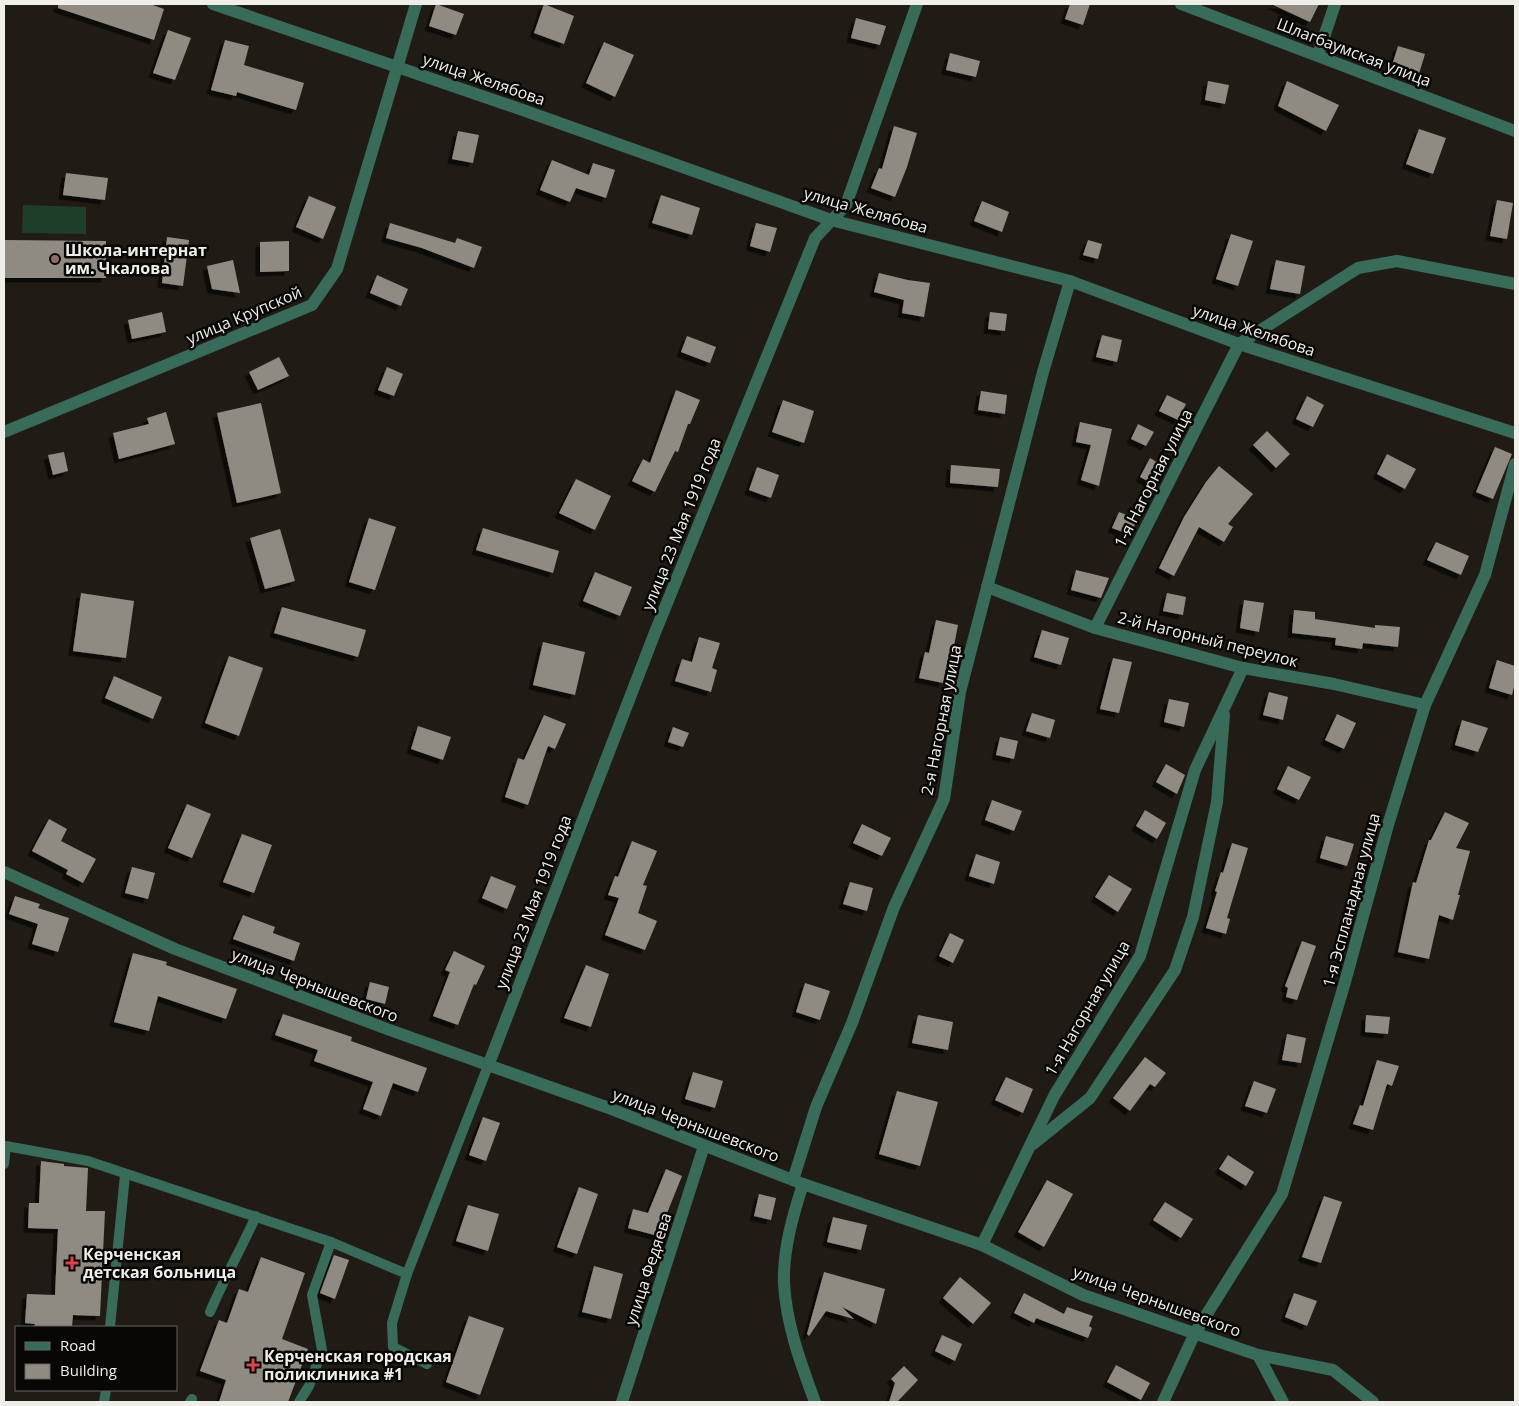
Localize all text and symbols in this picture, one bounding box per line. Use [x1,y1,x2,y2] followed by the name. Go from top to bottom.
[1274,12,1434,92] street label: Шлагбаумская улица
[420,48,548,110] street label: улица Желябова
[801,182,931,238] street label: улица Желябова
[65,239,207,279] place label: Школа-интернат им. Чкалова
[49,253,61,265] marker: Школа-интернат им. Чкалова
[183,281,305,349] street label: улица Крупской
[1190,299,1318,361] street label: улица Желябова
[1109,405,1197,551] street label: 1-я Нагорная улица
[636,434,726,614] street label: улица 23 Мая 1919 года
[1116,606,1301,672] street label: 2-й Нагорный переулок
[916,643,966,797] street label: 2-я Нагорная улица
[1317,810,1385,990] street label: 1-я Эспланадная улица
[490,812,576,992] street label: улица 23 Мая 1919 года
[1039,936,1135,1080] street label: 1-я Нагорная улица
[228,943,402,1027] street label: улица Чернышевского
[609,1083,783,1167] street label: улица Чернышевского
[619,1210,677,1328] street label: улица Федяева
[83,1243,236,1283] place label: Керченская детская больница
[65,1256,79,1270] marker: Керченская детская больница
[1070,1260,1244,1342] street label: улица Чернышевского
[15,1326,178,1391] legend
[60,1335,96,1355] text: Road
[264,1345,452,1385] place label: Керченская городская поликлиника #1
[246,1358,260,1372] marker: Керченская городская поликлиника #1
[60,1360,117,1380] text: Building

